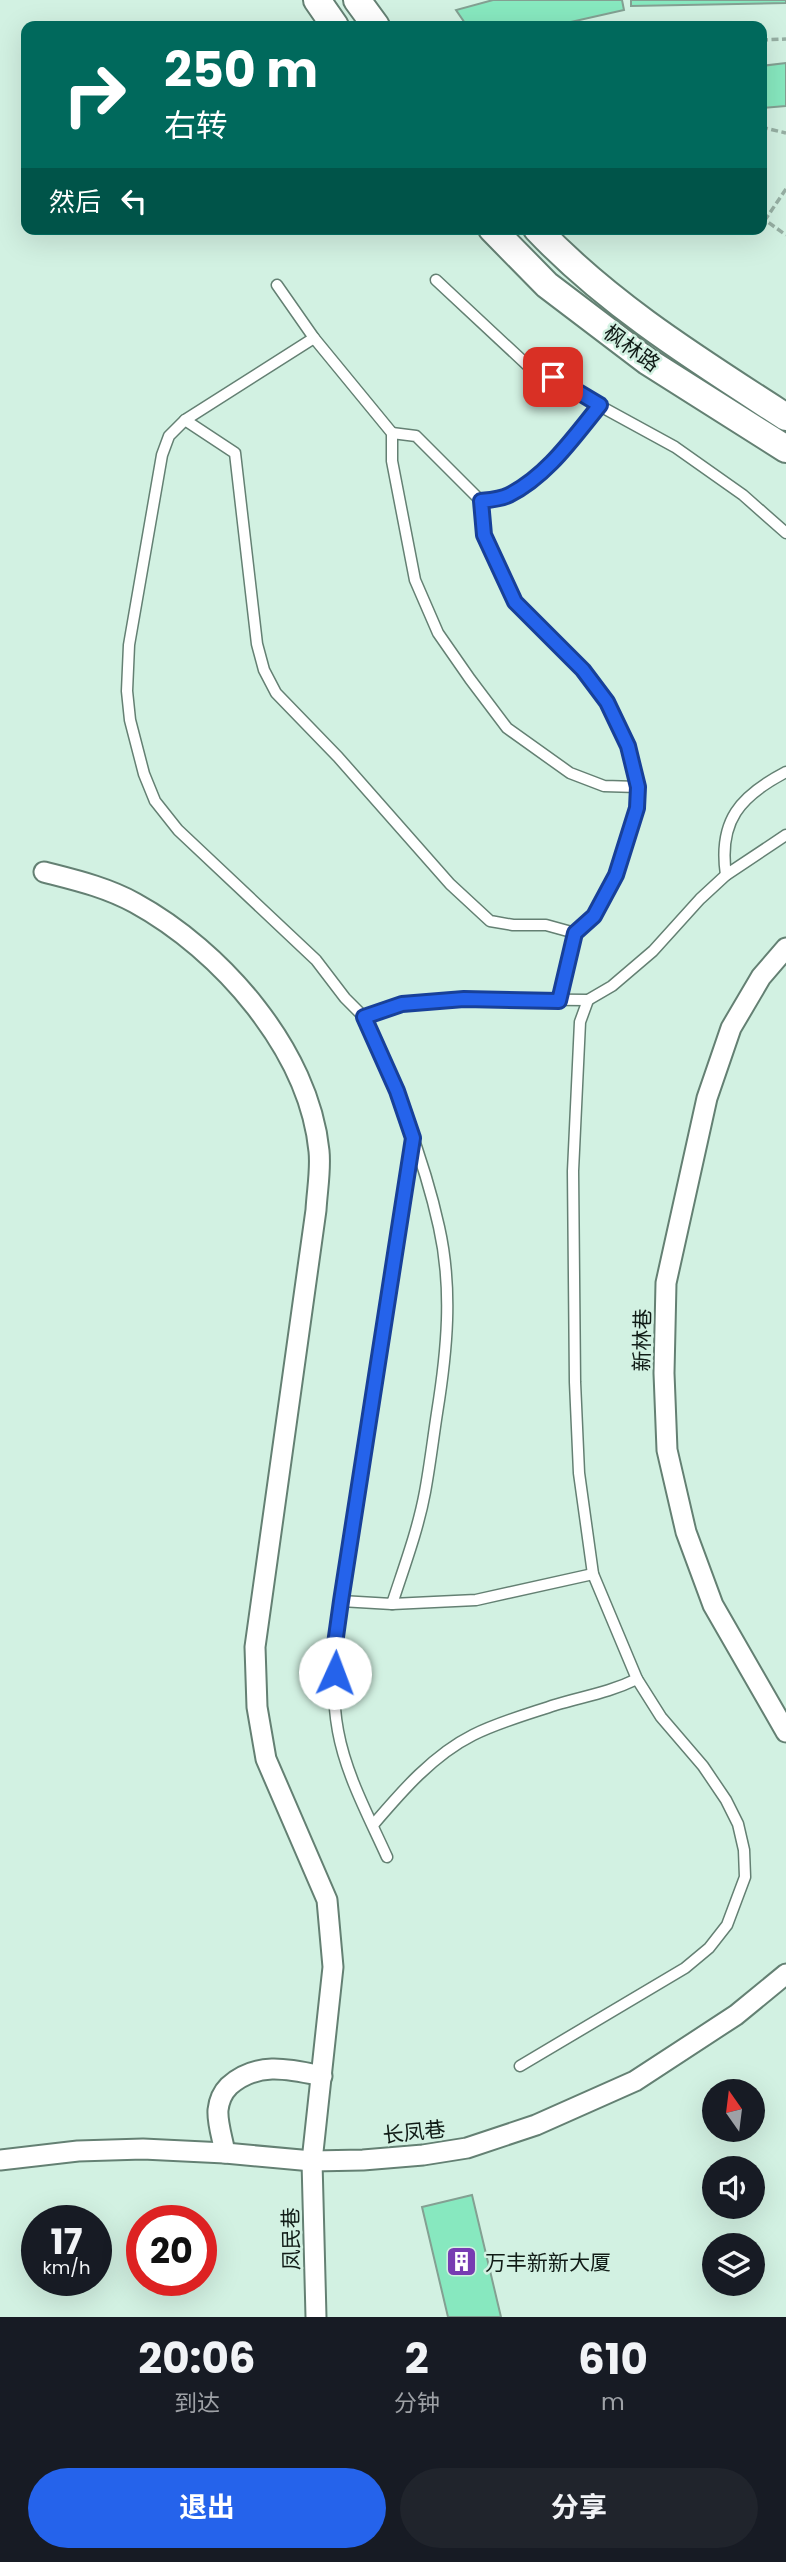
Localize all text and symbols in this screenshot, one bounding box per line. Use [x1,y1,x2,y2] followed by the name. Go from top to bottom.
[164,36,318,104] text: 250 m
[49,49,140,140] icon: right
[164,103,228,148] text: 右转
[115,182,153,220] icon: left
[49,184,101,220] text: 然后
[598,318,666,378] street label: 枫林路
[523,347,583,407] pin
[534,358,572,396] icon: arrive
[627,1308,657,1372] street label: 新林巷
[298,1636,372,1710] position arrow
[702,2079,765,2142] north arrow
[702,2079,765,2296] map controls
[381,2114,447,2150] street label: 长凤巷
[702,2156,765,2219] button: sound
[126,2205,217,2296] speed limit sign: 20
[276,2207,306,2271] street label: 凤民巷
[51,2217,82,2266] text: 17
[702,2233,765,2296] button: layers
[445,2245,479,2279] building icon: 万丰新新大厦
[485,2248,611,2277] place label: 万丰新新大厦
[43,2255,90,2280] text: km/h
[138,2329,256,2388] text: 20:06
[405,2329,429,2388] text: 2
[578,2330,648,2389] text: 610
[601,2386,625,2418] text: m
[174,2387,220,2419] text: 到达
[394,2387,440,2419] text: 分钟
[28,2468,386,2548] button: 退出
[400,2468,758,2548] button: 分享

